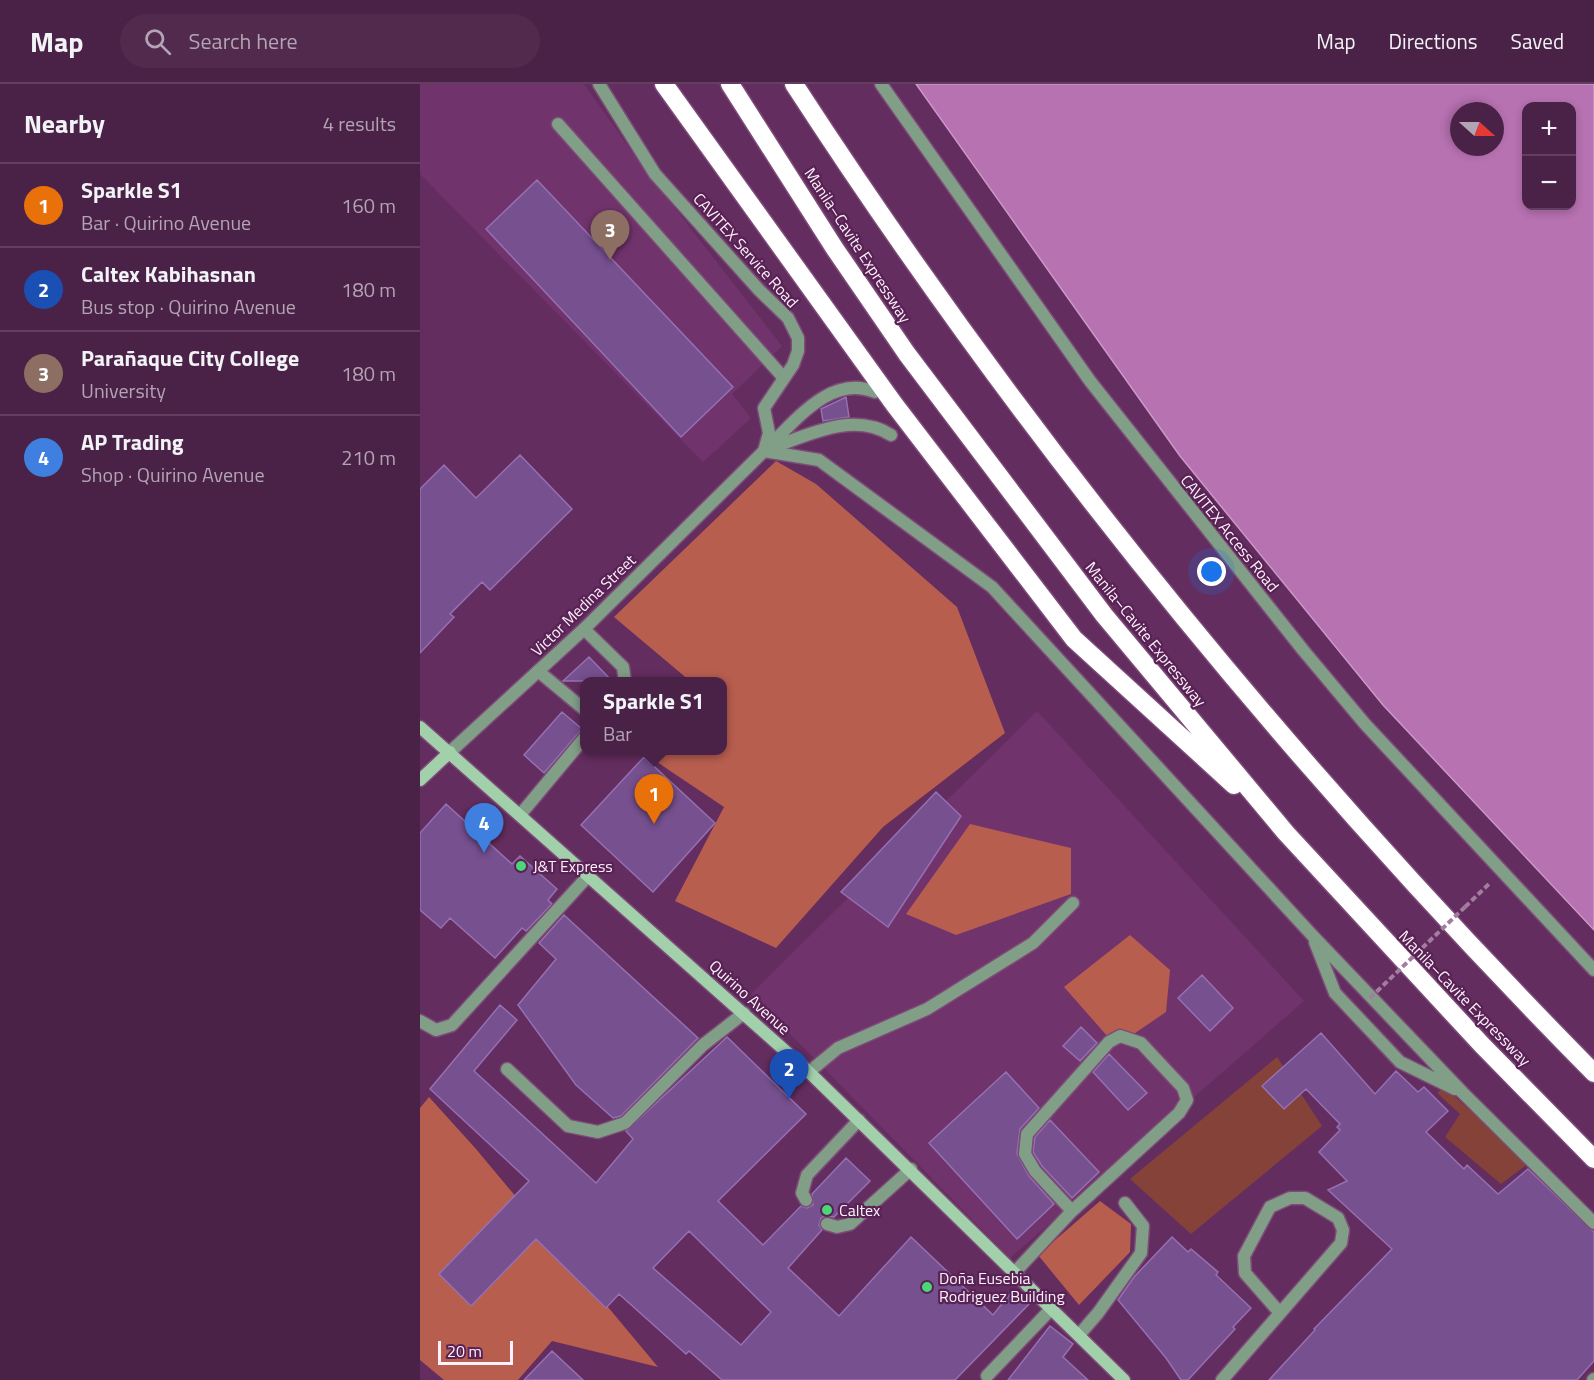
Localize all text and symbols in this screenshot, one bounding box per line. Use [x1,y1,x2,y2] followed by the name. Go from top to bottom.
[120,14,540,68] search box
[30,20,84,63] text: Map
[189,24,298,58] text: Search here
[141,25,174,58] icon: search
[1316,25,1356,57] text: Map
[1389,25,1478,57] text: Directions
[1511,25,1564,57] text: Saved
[1450,102,1504,156] north arrow
[1522,102,1576,210] map controls
[1522,102,1576,156] button: +
[24,104,105,143] text: Nearby
[323,108,396,139] text: 4 results
[1522,156,1576,210] button: −
[799,163,917,328] street label: Manila–Cavite Expressway
[81,173,182,207] text: Sparkle S1
[688,187,804,313] street label: CAVITEX Service Road
[38,190,49,221] text: 1
[341,190,396,221] text: 160 m
[81,207,251,238] text: Bar · Quirino Avenue
[590,210,630,260] pin: 3
[81,257,256,291] text: Caltex Kabihasnan
[38,274,49,305] text: 2
[341,274,396,305] text: 180 m
[81,291,296,322] text: Bus stop · Quirino Avenue
[81,341,299,375] text: Parañaque City College
[38,358,49,389] text: 3
[341,358,396,389] text: 180 m
[81,375,166,406] text: University
[81,425,184,459] text: AP Trading
[38,442,49,473] text: 4
[341,442,396,473] text: 210 m
[81,459,265,490] text: Shop · Quirino Avenue
[1175,469,1285,597] street label: CAVITEX Access Road
[525,548,641,661] street label: Victor Medina Street
[1080,556,1212,712] street label: Manila–Cavite Expressway
[1197,557,1226,586] your location
[580,677,727,755] popup
[603,684,704,718] text: Sparkle S1
[603,718,632,749] text: Bar
[634,774,674,824] pin: 1
[464,804,504,853] pin: 4
[533,854,613,878] place label: J&T Express
[514,859,528,873] marker: J&T Express
[1394,925,1537,1072] street label: Manila–Cavite Expressway
[704,954,796,1040] street label: Quirino Avenue
[770,1050,808,1099] pin: 2
[839,1198,880,1222] place label: Caltex
[820,1203,834,1217] marker: Caltex
[939,1266,1065,1308] place label: Doña Eusebia Rodriguez Building
[920,1280,934,1294] marker: Doña Eusebia Rodriguez Building
[438,1338,513,1366] scale bar
[447,1339,482,1363] text: 20 m

